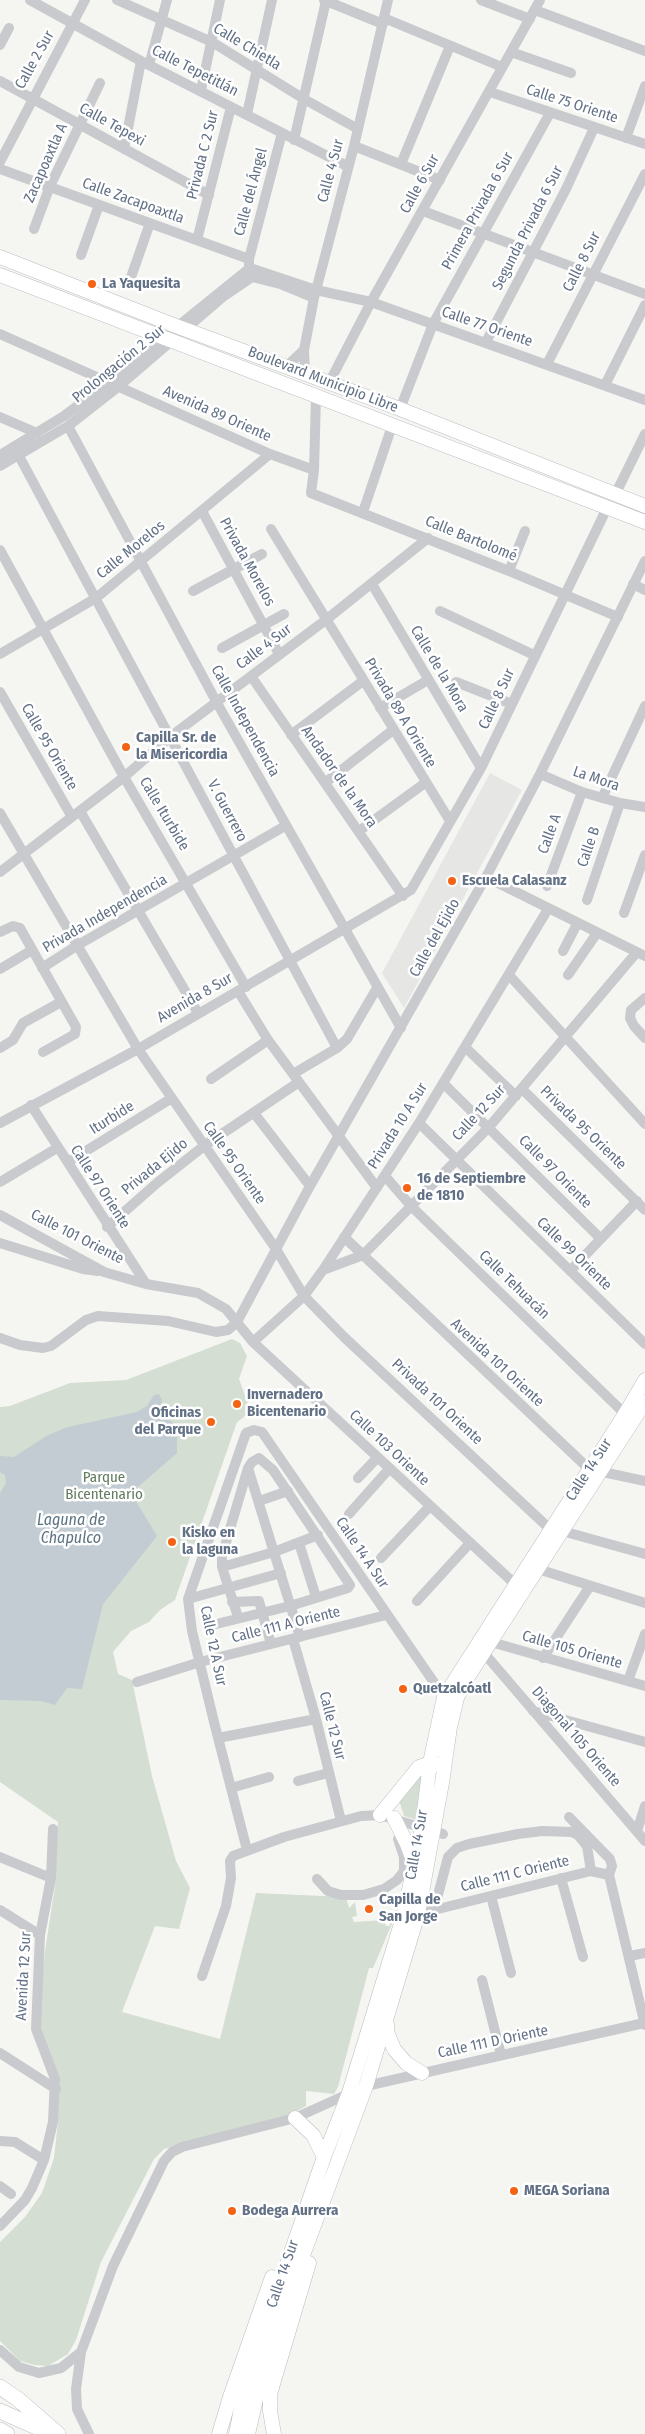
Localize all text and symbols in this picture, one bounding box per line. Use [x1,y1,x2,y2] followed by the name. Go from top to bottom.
[210,20,284,74] street label: Calle Chietla
[12,28,58,92] street label: Calle 2 Sur
[149,41,241,101] street label: Calle Tepetitlán
[524,81,620,127] street label: Calle 75 Oriente
[76,100,148,150] street label: Calle Tepexi
[183,109,223,201] street label: Privada C 2 Sur
[21,121,71,205] street label: Zacapoaxtla A
[314,137,348,205] street label: Calle 4 Sur
[231,146,271,238] street label: Calle del Ángel
[438,149,518,273] street label: Primera Privada 6 Sur
[396,151,444,217] street label: Calle 6 Sur
[489,163,567,293] street label: Segunda Privada 6 Sur
[80,174,186,228] street label: Calle Zacapoaxtla
[559,229,605,295] street label: Calle 8 Sur
[102,275,180,293] place label: La Yaquesita
[86,278,98,290] marker: La Yaquesita
[439,303,535,351] street label: Calle 77 Oriente
[69,321,169,407] street label: Prolongación 2 Sur
[245,343,401,417] street label: Boulevard Municipio Libre
[160,382,274,446] street label: Avenida 89 Oriente
[422,512,520,566] street label: Calle Bartolomé
[215,515,279,609] street label: Privada Morelos
[93,517,169,583] street label: Calle Morelos
[233,620,295,674] street label: Calle 4 Sur
[406,622,472,716] street label: Calle de la Mora
[360,655,440,771] street label: Privada 89 A Oriente
[207,662,283,780] street label: Calle Independencia
[475,666,519,732] street label: Calle 8 Sur
[17,701,81,793] street label: Calle 95 Oriente
[297,723,381,831] street label: Andador de la Mora
[136,729,228,764] place label: Capilla Sr. de la Misericordia
[120,741,132,753] marker: Capilla Sr. de la Misericordia
[570,763,622,795] street label: La Mora
[135,774,193,854] street label: Calle Iturbide
[203,777,251,845] street label: V. Guerrero
[534,811,566,857] street label: Calle A
[574,824,604,870] street label: Calle B
[40,871,170,957] street label: Privada Independencia
[462,872,567,890] place label: Escuela Calasanz
[446,875,458,887] marker: Escuela Calasanz
[406,896,464,980] street label: Calle del Ejido
[154,969,236,1027] street label: Avenida 8 Sur
[364,1080,432,1172] street label: Privada 10 A Sur
[449,1081,509,1145] street label: Calle 12 Sur
[536,1082,630,1174] street label: Privada 95 Oriente
[86,1097,138,1139] street label: Iturbide
[199,1118,269,1208] street label: Calle 95 Oriente
[515,1132,595,1212] street label: Calle 97 Oriente
[118,1135,192,1199] street label: Privada Ejido
[66,1142,134,1232] street label: Calle 97 Oriente
[417,1170,526,1205] place label: 16 de Septiembre de 1810
[401,1182,413,1194] marker: 16 de Septiembre de 1810
[27,1206,127,1268] street label: Calle 101 Oriente
[533,1214,615,1294] street label: Calle 99 Oriente
[475,1247,553,1323] street label: Calle Tehuacán
[447,1315,547,1411] street label: Avenida 101 Oriente
[388,1355,486,1449] street label: Privada 101 Oriente
[247,1386,326,1421] place label: Invernadero Bicentenario
[231,1398,243,1410] marker: Invernadero Bicentenario
[134,1404,201,1439] place label: Oficinas del Parque
[345,1406,433,1490] street label: Calle 103 Oriente
[205,1416,217,1428] marker: Oficinas del Parque
[562,1435,616,1505] street label: Calle 14 Sur
[65,1469,143,1504] park label: Parque Bicentenario
[37,1511,105,1549] water label: Laguna de Chapulco
[332,1514,392,1592] street label: Calle 14 A Sur
[182,1524,238,1559] place label: Kisko en la laguna
[166,1536,178,1548] marker: Kisko en la laguna
[230,1603,342,1647] street label: Calle 111 A Oriente
[196,1604,230,1688] street label: Calle 12 A Sur
[520,1627,624,1673] street label: Calle 105 Oriente
[413,1680,491,1698] place label: Quetzalcóatl
[397,1683,409,1695] marker: Quetzalcóatl
[528,1683,624,1791] street label: Diagonal 105 Oriente
[315,1690,349,1762] street label: Calle 12 Sur
[402,1809,432,1881] street label: Calle 14 Sur
[459,1852,571,1896] street label: Calle 111 C Oriente
[379,1891,441,1926] place label: Capilla de San Jorge
[363,1903,375,1915] marker: Capilla de San Jorge
[13,1931,35,2021] street label: Avenida 12 Sur
[436,2022,550,2062] street label: Calle 111 D Oriente
[524,2182,610,2200] place label: MEGA Soriana
[508,2185,520,2197] marker: MEGA Soriana
[242,2202,338,2220] place label: Bodega Aurrera
[226,2205,238,2217] marker: Bodega Aurrera
[263,2238,303,2310] street label: Calle 14 Sur

